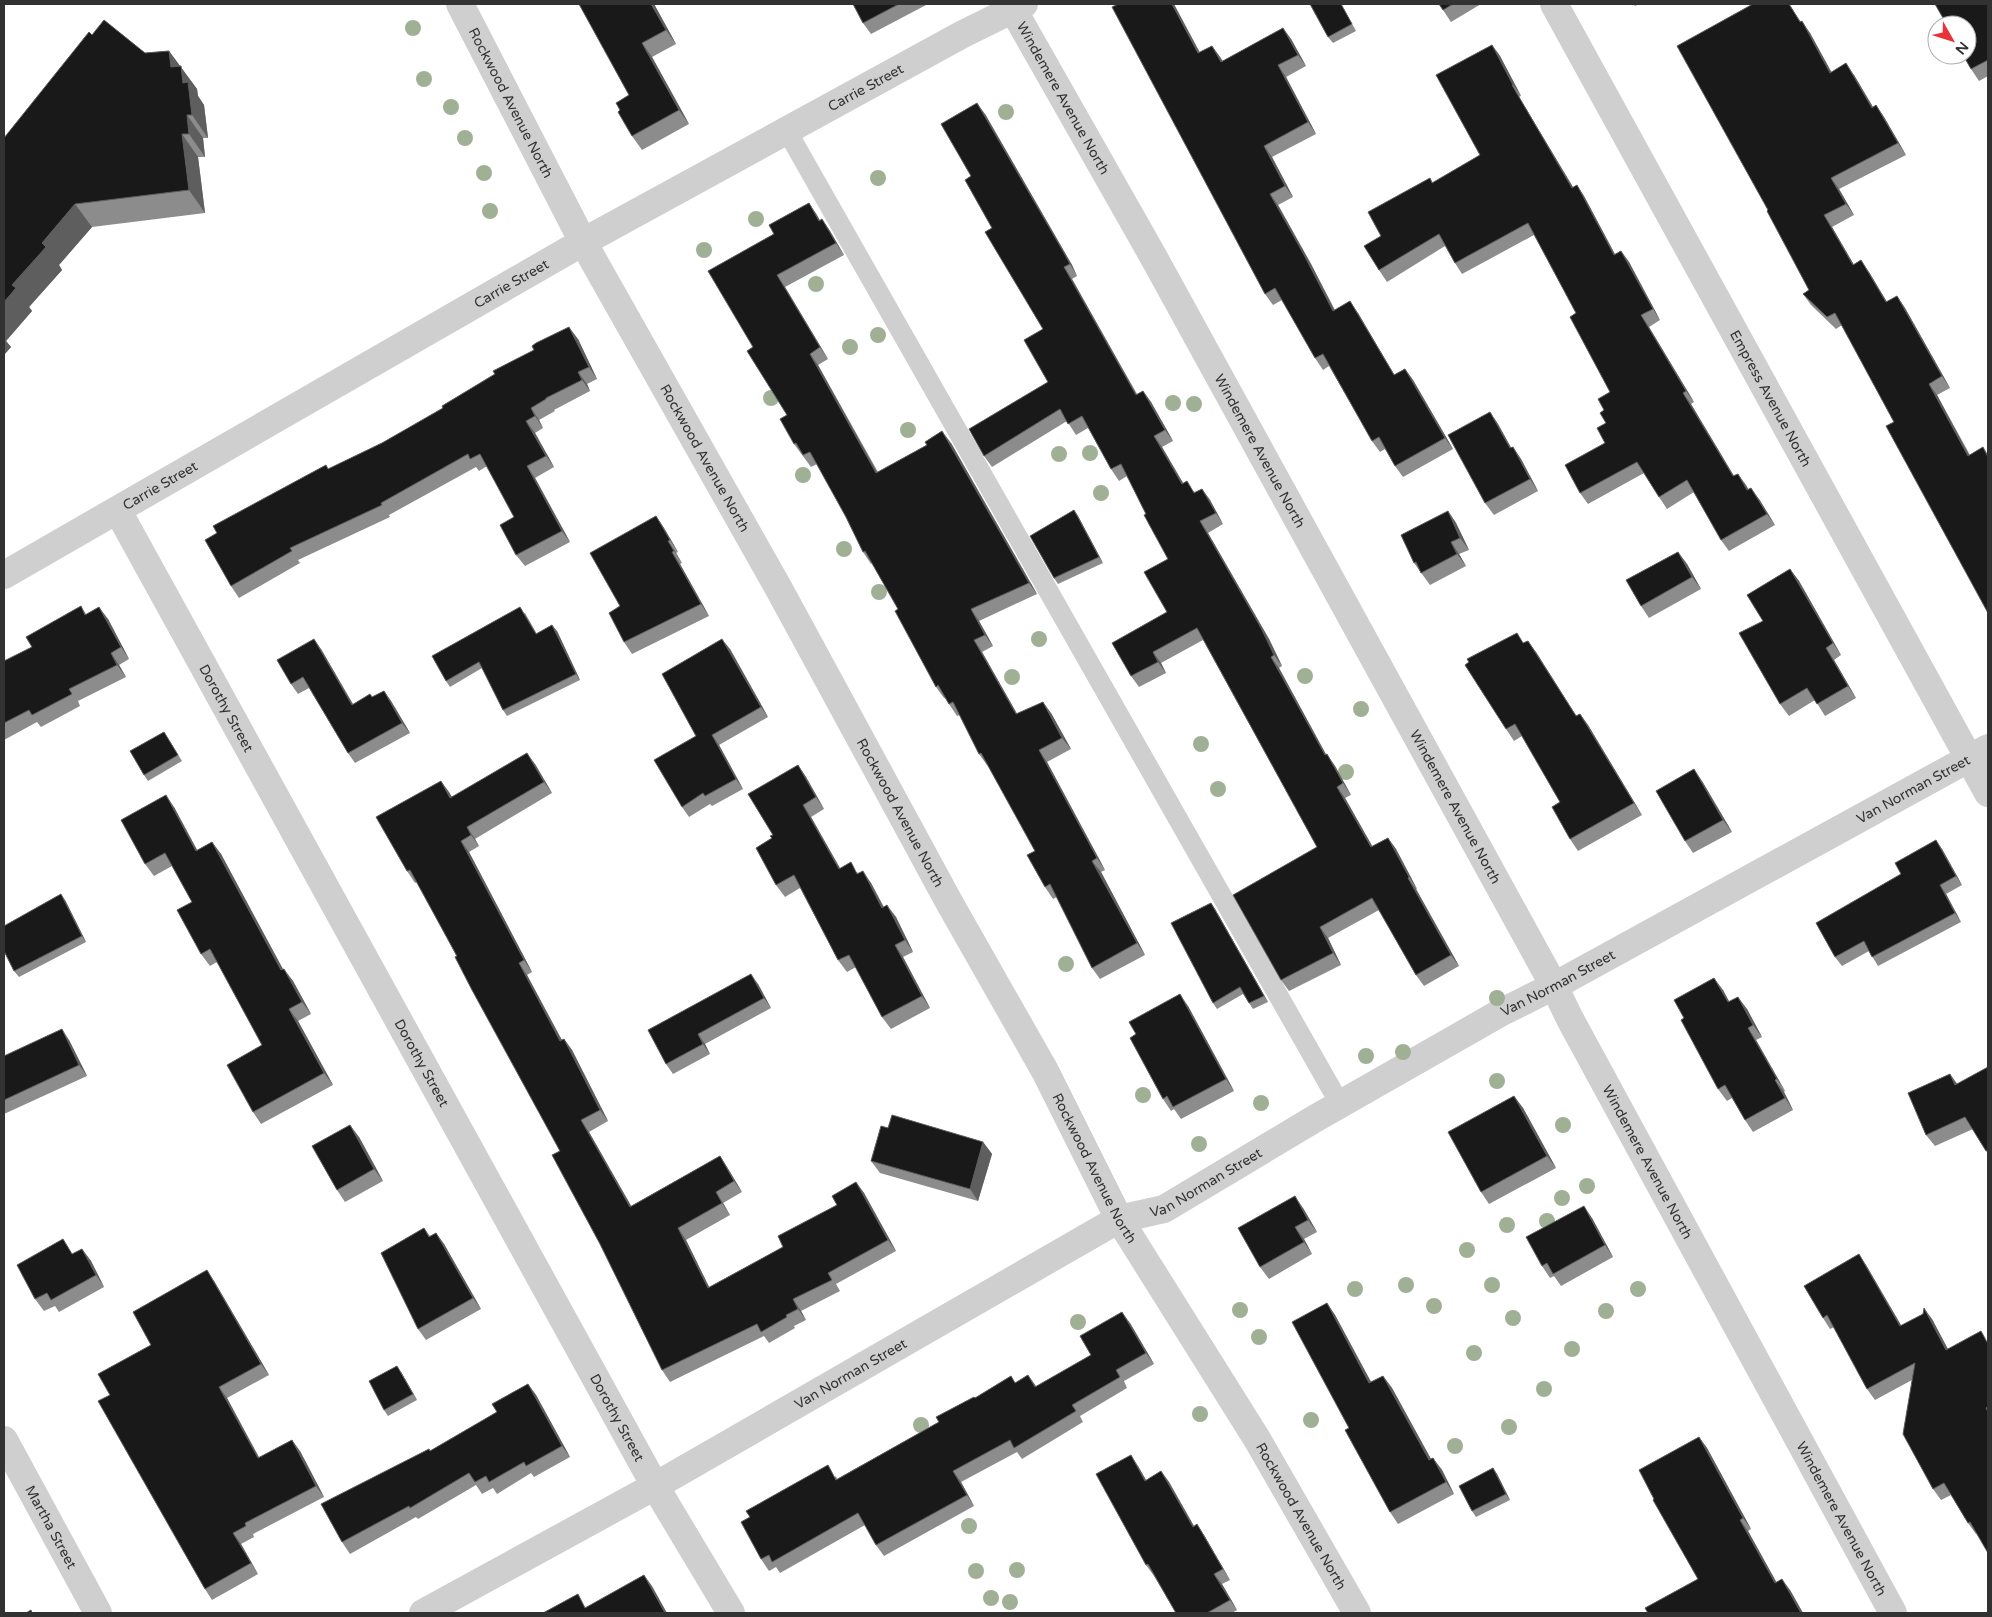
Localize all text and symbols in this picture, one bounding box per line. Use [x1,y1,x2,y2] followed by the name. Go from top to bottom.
[1927,15,1977,65] north arrow
[1013,19,1113,178] street label: Windemere Avenue North
[465,25,556,181] street label: Rockwood Avenue North
[1952,38,1972,58] text: N
[825,60,907,115] street label: Carrie Street
[471,255,552,312] street label: Carrie Street
[1726,327,1815,470] street label: Empress Avenue North
[1210,371,1309,531] street label: Windemere Avenue North
[656,381,753,535] street label: Rockwood Avenue North
[120,457,201,514] street label: Carrie Street
[195,662,257,756] street label: Dorothy Street
[1406,727,1504,887] street label: Windemere Avenue North
[853,736,947,890] street label: Rockwood Avenue North
[1854,751,1974,827] street label: Van Norman Street
[1498,946,1619,1020] street label: Van Norman Street
[391,1016,453,1110] street label: Dorothy Street
[1598,1082,1696,1242] street label: Windemere Avenue North
[1048,1090,1140,1247] street label: Rockwood Avenue North
[1148,1144,1266,1221] street label: Van Norman Street
[791,1335,911,1413] street label: Van Norman Street
[586,1371,648,1465] street label: Dorothy Street
[1792,1439,1890,1599] street label: Windemere Avenue North
[1252,1440,1350,1593] street label: Rockwood Avenue North
[21,1483,81,1572] street label: Martha Street

